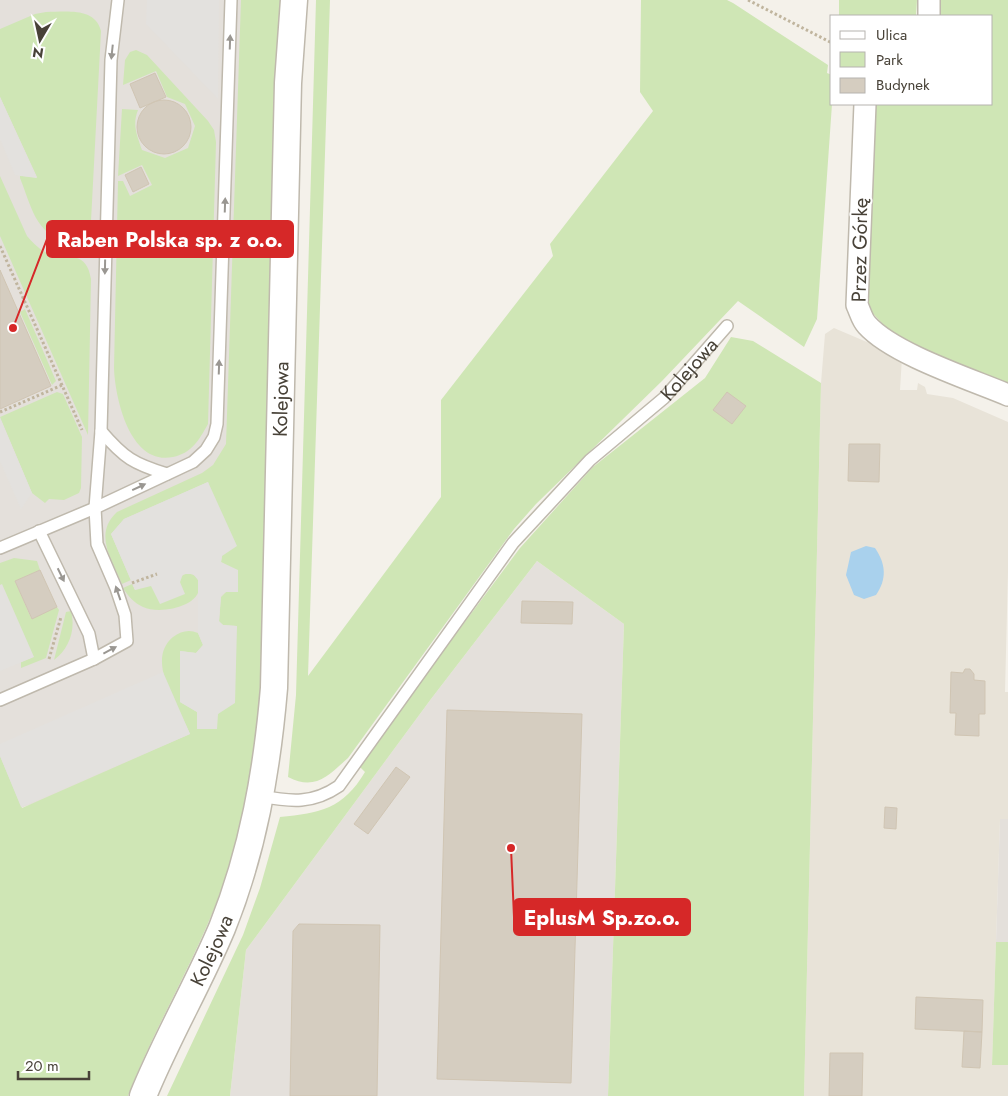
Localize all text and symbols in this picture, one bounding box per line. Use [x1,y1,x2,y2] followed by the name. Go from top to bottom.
[15,15,65,65] north arrow
[830,15,993,105] legend
[876,24,907,46] text: Ulica
[226,34,234,50] one-way arrow
[31,42,45,64] text: N
[108,45,116,61] one-way arrow
[876,49,903,71] text: Park
[876,74,930,96] text: Budynek
[221,196,229,212] one-way arrow
[845,198,875,302] street label: Przez Górkę
[47,221,293,257] callout: Raben Polska sp. z o.o.
[57,225,283,255] text: Raben Polska sp. z o.o.
[100,259,108,275] one-way arrow
[653,331,725,407] street label: Kolejowa
[215,359,223,375] one-way arrow
[265,361,296,437] street label: Kolejowa
[132,483,146,491] one-way arrow
[57,568,65,582] one-way arrow
[113,585,121,600] one-way arrow
[104,645,117,654] one-way arrow
[514,899,690,935] callout: EplusM Sp.zo.o.
[524,903,680,933] text: EplusM Sp.zo.o.
[183,911,240,991] street label: Kolejowa
[18,1048,89,1080] scale bar
[25,1055,59,1077] text: 20 m

